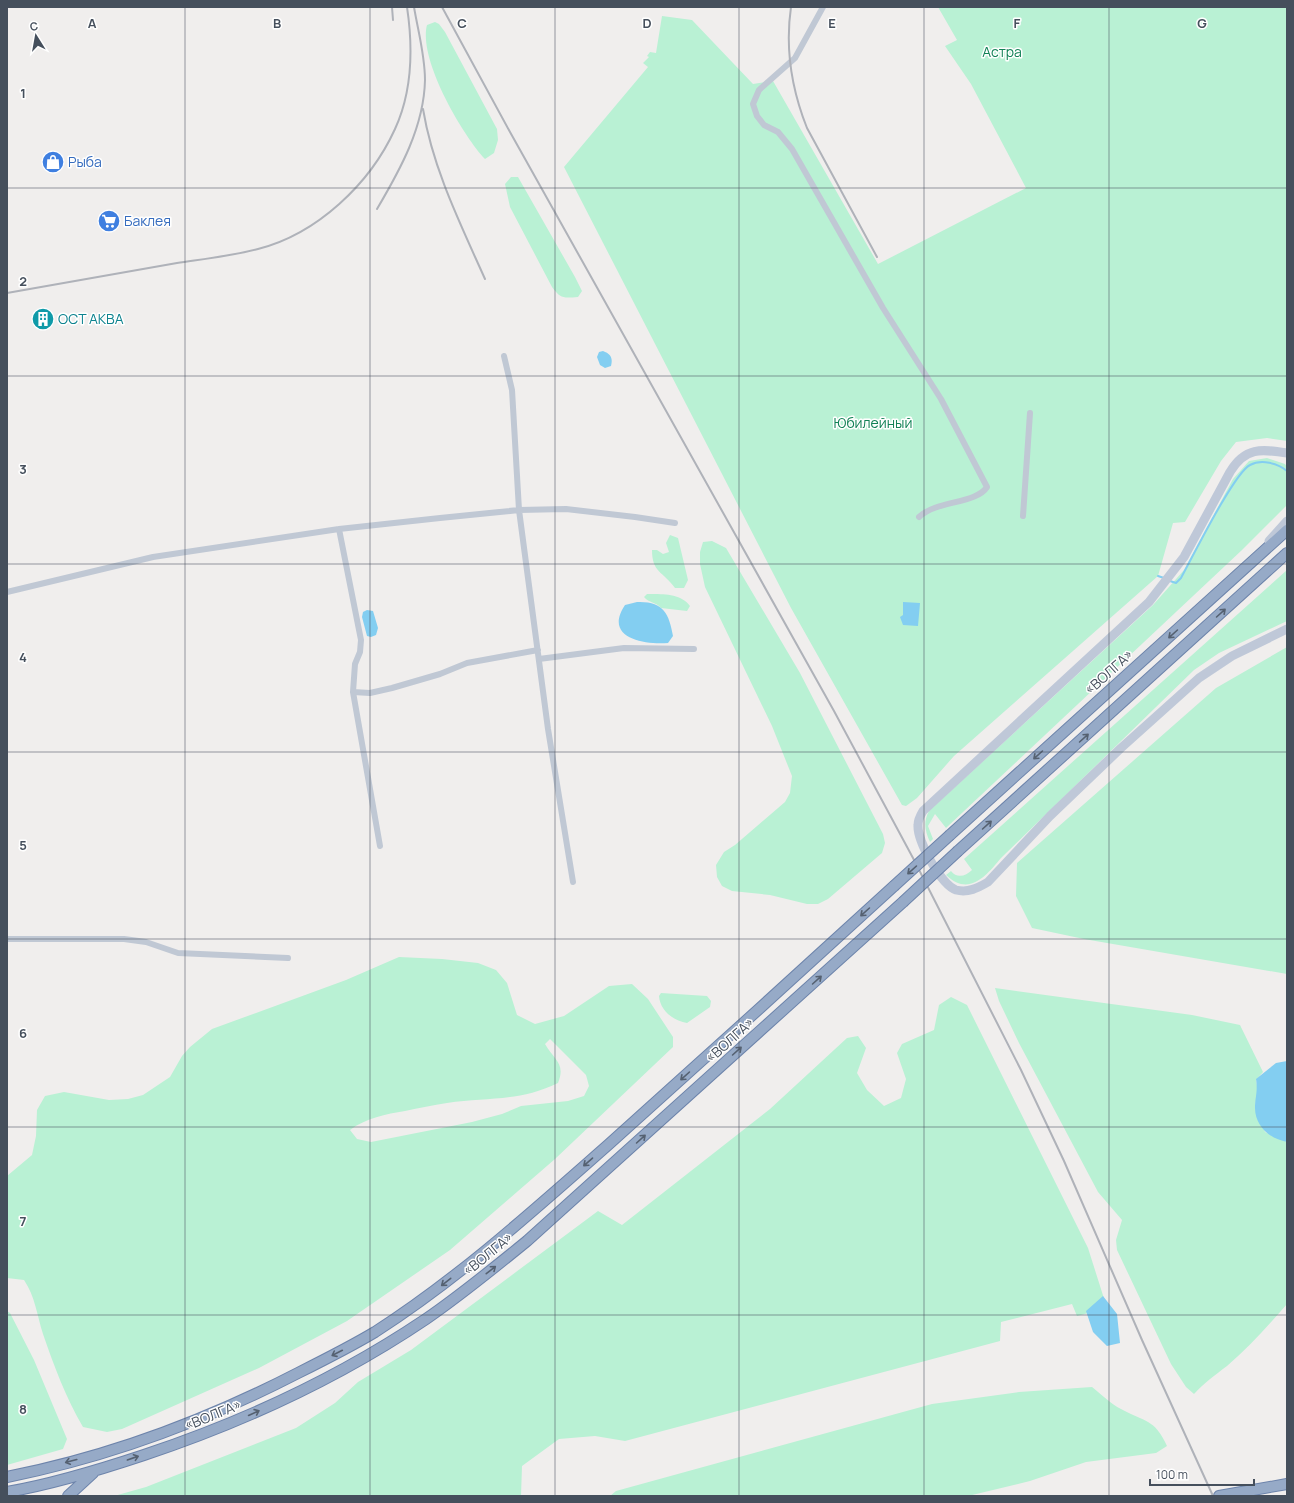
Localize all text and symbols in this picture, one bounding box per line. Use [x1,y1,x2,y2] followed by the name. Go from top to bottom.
[88,14,97,32] text: A
[273,14,281,32] text: B
[457,14,467,32] text: C
[642,14,652,32] text: D
[828,14,836,32] text: E
[1014,14,1021,32] text: F
[1197,14,1207,32] text: G
[16,16,56,56] north arrow
[29,18,39,34] text: С
[982,42,1022,61] park label: Астра
[20,84,26,102] text: 1
[40,149,66,175] shop icon: Рыба
[68,152,102,171] place label: Рыба
[96,208,122,234] supermarket icon: Баклея
[124,211,171,230] place label: Баклея
[19,272,27,290] text: 2
[30,306,56,332] building icon: ОСТ АКВА
[58,309,124,328] place label: ОСТ АКВА
[834,413,912,432] park label: Юбилейный
[19,460,27,478] text: 3
[1216,609,1226,618] one-way arrow
[1168,629,1178,639] one-way arrow
[1080,645,1137,699] street label: «ВОЛГА»
[19,648,27,666] text: 4
[1078,733,1089,742] one-way arrow
[1033,751,1044,760] one-way arrow
[982,820,992,830] one-way arrow
[19,836,27,854] text: 5
[907,865,917,875] one-way arrow
[861,907,871,916] one-way arrow
[811,975,822,984] one-way arrow
[701,1013,758,1067] street label: «ВОЛГА»
[19,1024,27,1042] text: 6
[732,1047,743,1056] one-way arrow
[680,1071,690,1080] one-way arrow
[636,1134,646,1143] one-way arrow
[583,1157,593,1167] one-way arrow
[20,1212,27,1230] text: 7
[459,1228,517,1280] street label: «ВОЛГА»
[485,1266,496,1275] one-way arrow
[441,1278,452,1287] one-way arrow
[331,1350,343,1357] one-way arrow
[182,1395,244,1434] street label: «ВОЛГА»
[19,1400,27,1418] text: 8
[248,1409,260,1416] one-way arrow
[126,1454,138,1462] one-way arrow
[64,1458,77,1466] one-way arrow
[1150,1461,1254,1487] scale bar
[1156,1466,1188,1483] text: 100 m

